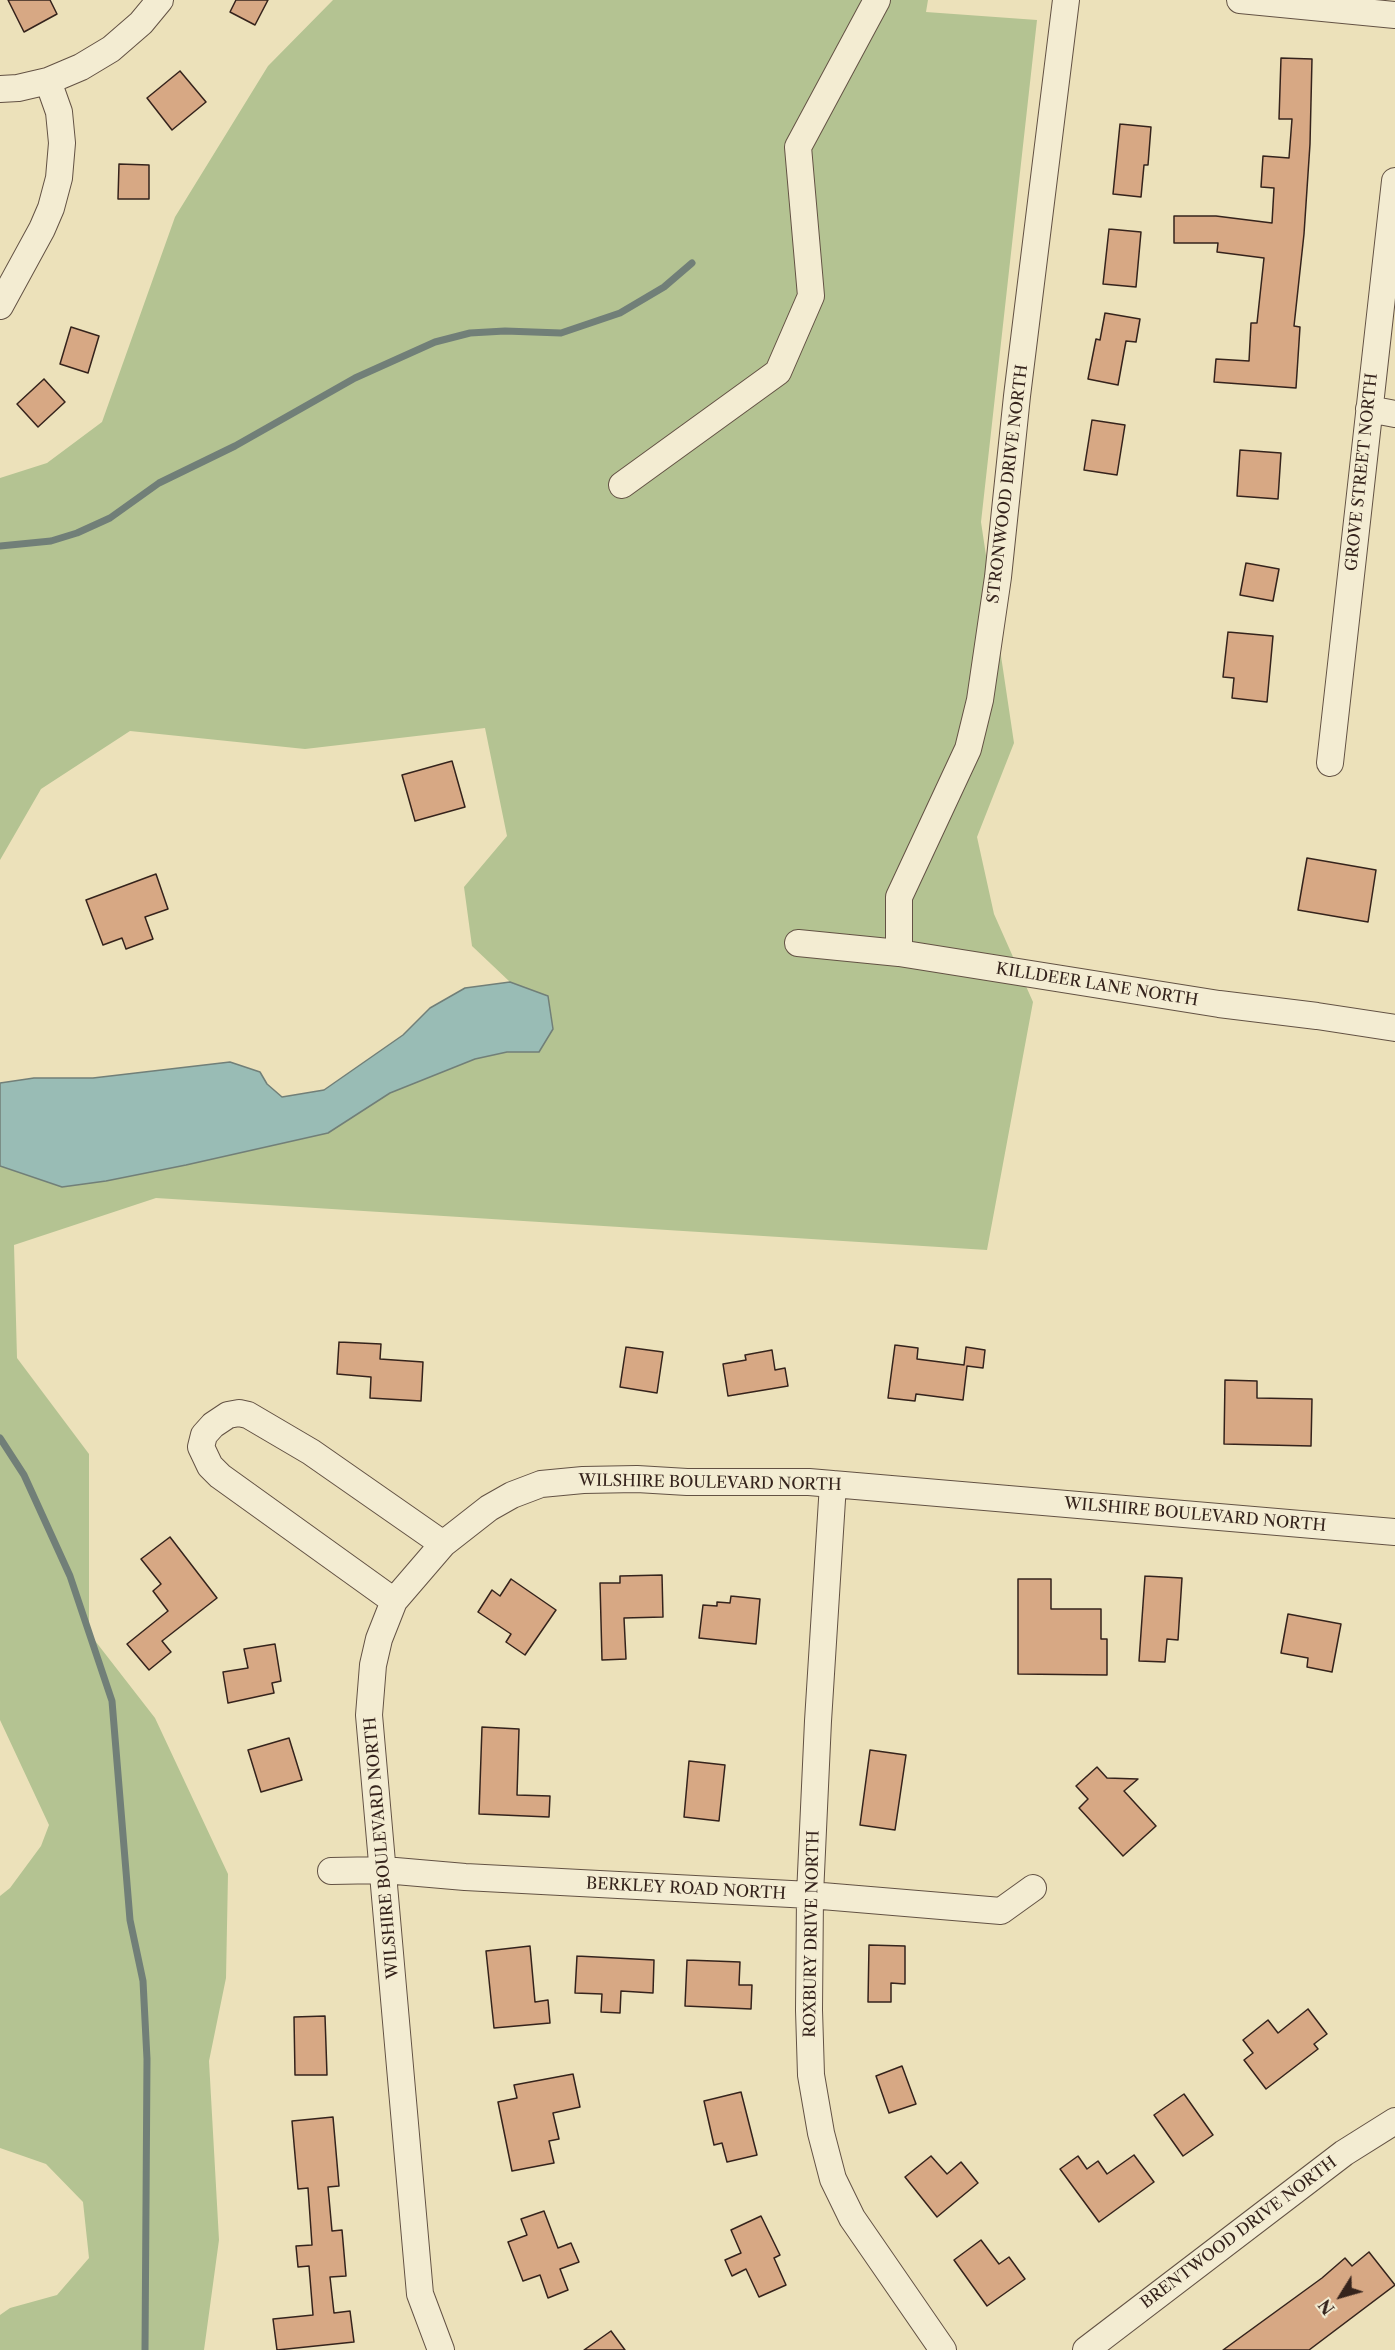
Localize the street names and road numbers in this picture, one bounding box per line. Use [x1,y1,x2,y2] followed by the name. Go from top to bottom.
[984,363,1032,605] street label: STRONWOOD DRIVE NORTH
[1342,372,1382,572] street label: GROVE STREET NORTH
[995,960,1199,1010] street label: KILLDEER LANE NORTH
[578,1471,842,1495] street label: WILSHIRE BOULEVARD NORTH
[1063,1494,1327,1536] street label: WILSHIRE BOULEVARD NORTH
[361,1716,403,1980] street label: WILSHIRE BOULEVARD NORTH
[801,1830,823,2038] street label: ROXBURY DRIVE NORTH
[586,1874,786,1904] street label: BERKLEY ROAD NORTH
[1137,2153,1341,2313] street label: BRENTWOOD DRIVE NORTH

